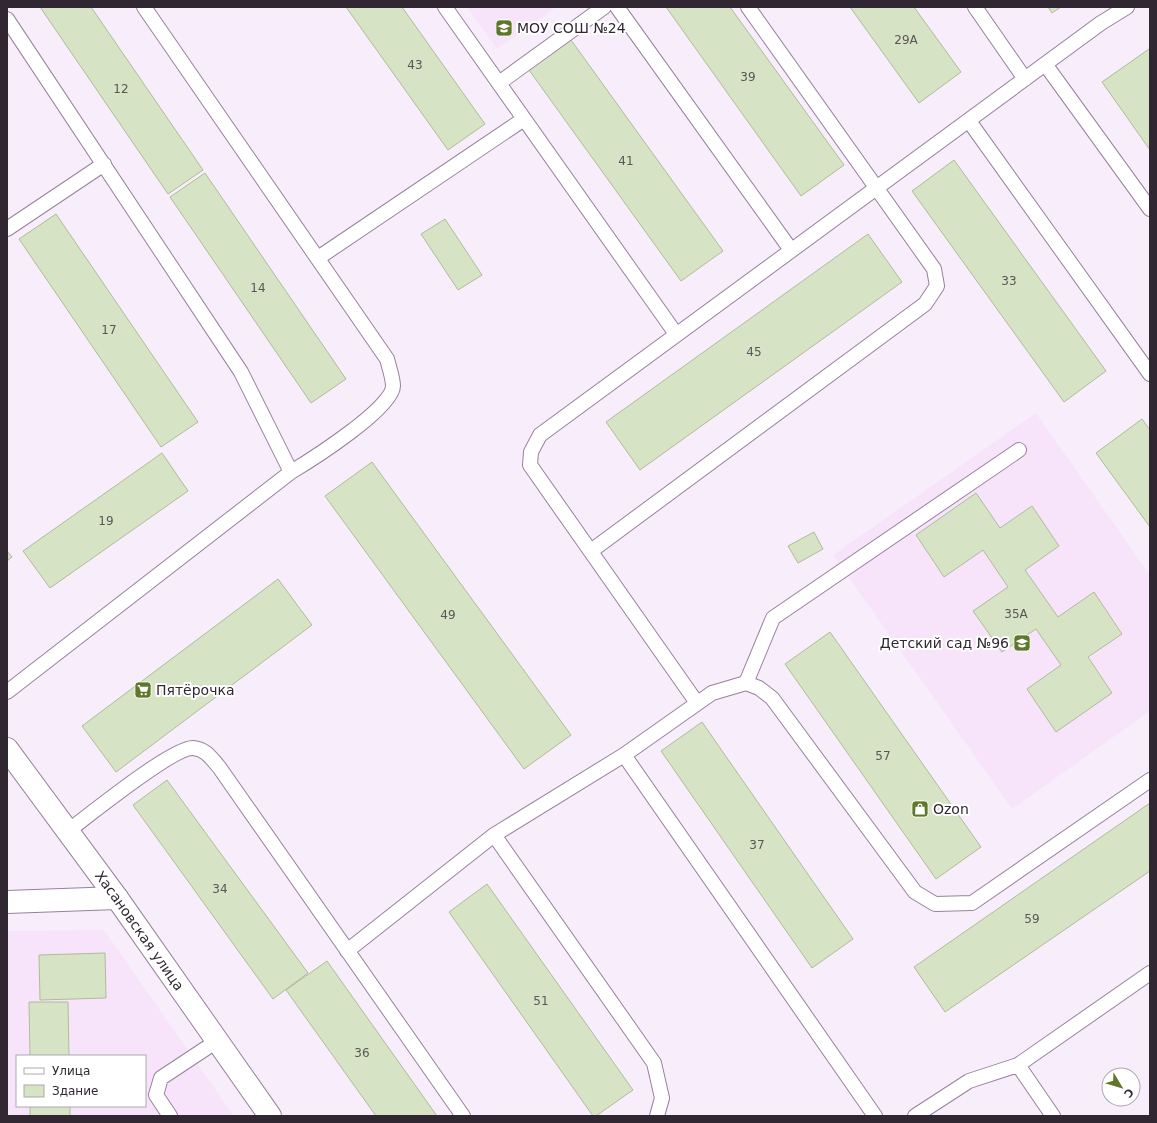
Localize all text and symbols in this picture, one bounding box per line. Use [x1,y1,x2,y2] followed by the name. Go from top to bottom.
[494,18,514,38] school or university icon: МОУ СОШ №24
[517,20,626,36] place label: МОУ СОШ №24
[894,33,919,47] house number: 29А
[407,58,423,72] house number: 43
[740,70,756,84] house number: 39
[113,82,129,96] house number: 12
[618,154,634,168] house number: 41
[1001,274,1017,288] house number: 33
[250,281,266,295] house number: 14
[101,323,117,337] house number: 17
[746,345,762,359] house number: 45
[98,514,114,528] house number: 19
[1004,607,1029,621] house number: 35А
[440,608,456,622] house number: 49
[1012,633,1032,653] school or university icon: Детский сад №96
[880,635,1009,651] place label: Детский сад №96
[133,680,153,700] supermarket icon: Пятёрочка
[156,682,234,698] place label: Пятёрочка
[875,749,891,763] house number: 57
[910,799,930,819] shop icon: Ozon
[933,801,969,817] place label: Ozon
[749,838,765,852] house number: 37
[92,868,187,994] street label: Хасановская улица
[212,882,228,896] house number: 34
[1024,912,1040,926] house number: 59
[533,994,549,1008] house number: 51
[354,1046,370,1060] house number: 36
[16,1055,146,1107] legend
[52,1064,90,1078] text: Улица
[1101,1067,1141,1107] north arrow
[52,1084,98,1098] text: Здание
[1121,1086,1136,1100] text: С

